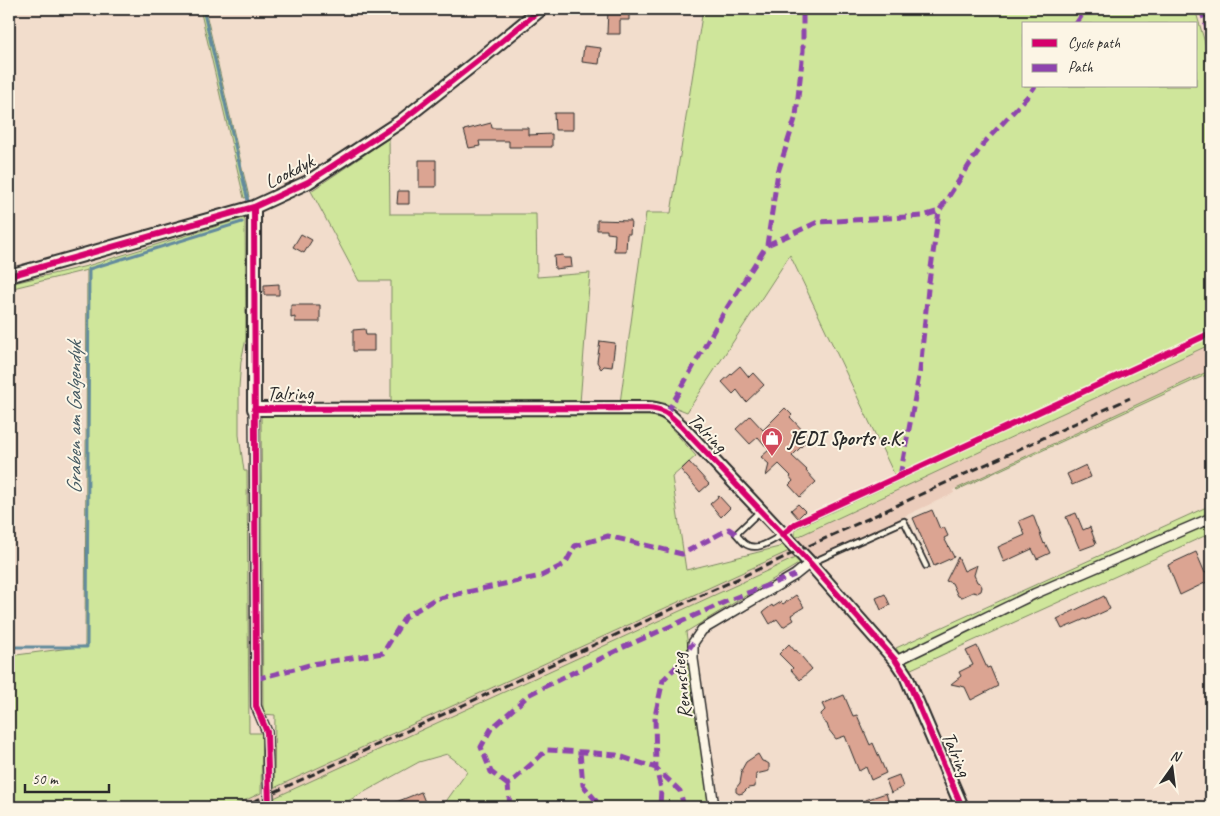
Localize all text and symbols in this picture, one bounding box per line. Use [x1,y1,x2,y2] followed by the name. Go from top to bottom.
[1022,22,1198,88] legend
[1068,34,1120,53] text: Cycle path
[1068,58,1094,77] text: Path
[260,148,320,194] street label: Lookdyk
[61,338,87,494] water label: Graben am Galgendyk
[267,381,314,406] street label: Talring
[682,407,733,458] street label: Talring
[760,426,784,457] shop icon: JEDI Sports e.K.
[786,426,905,451] place label: JEDI Sports e.K.
[665,650,697,720] street label: Rennstieg
[936,728,977,781] street label: Talring
[1148,744,1198,794] north arrow
[1169,747,1184,766] text: N
[25,761,109,793] scale bar
[32,770,59,789] text: 50 m

